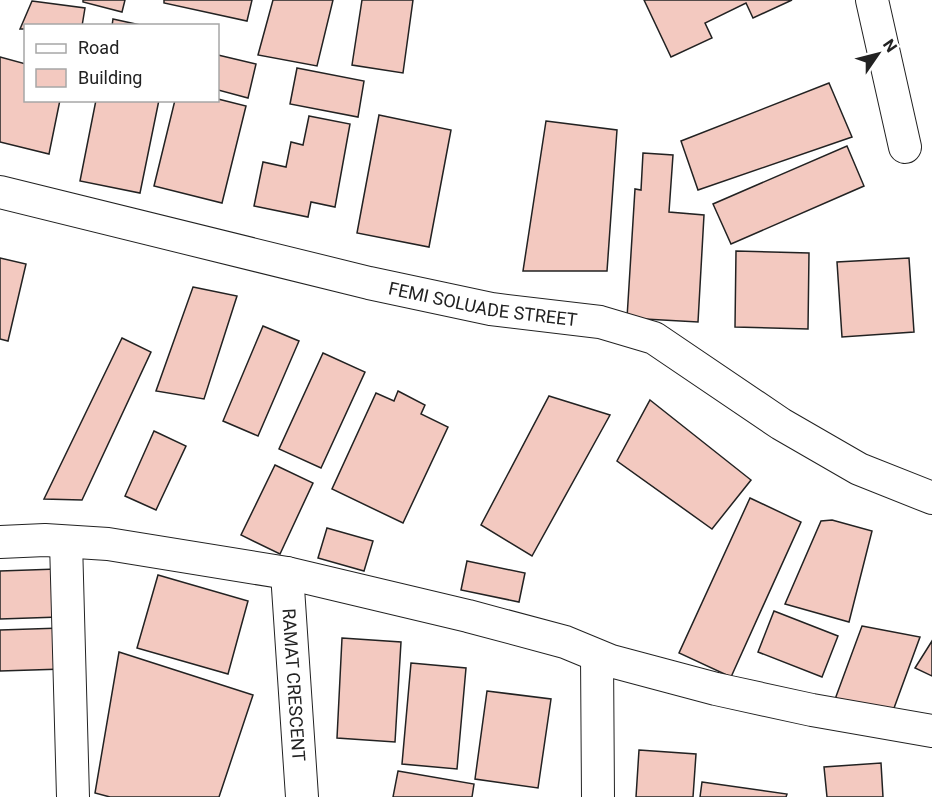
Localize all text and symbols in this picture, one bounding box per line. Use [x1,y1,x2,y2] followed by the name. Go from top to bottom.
[24,24,219,102] legend
[848,24,908,84] north arrow
[879,36,901,56] text: N
[78,37,119,58] text: Road
[78,67,142,88] text: Building
[387,277,579,330] street label: FEMI SOLUADE STREET
[279,608,310,762] street label: RAMAT CRESCENT

